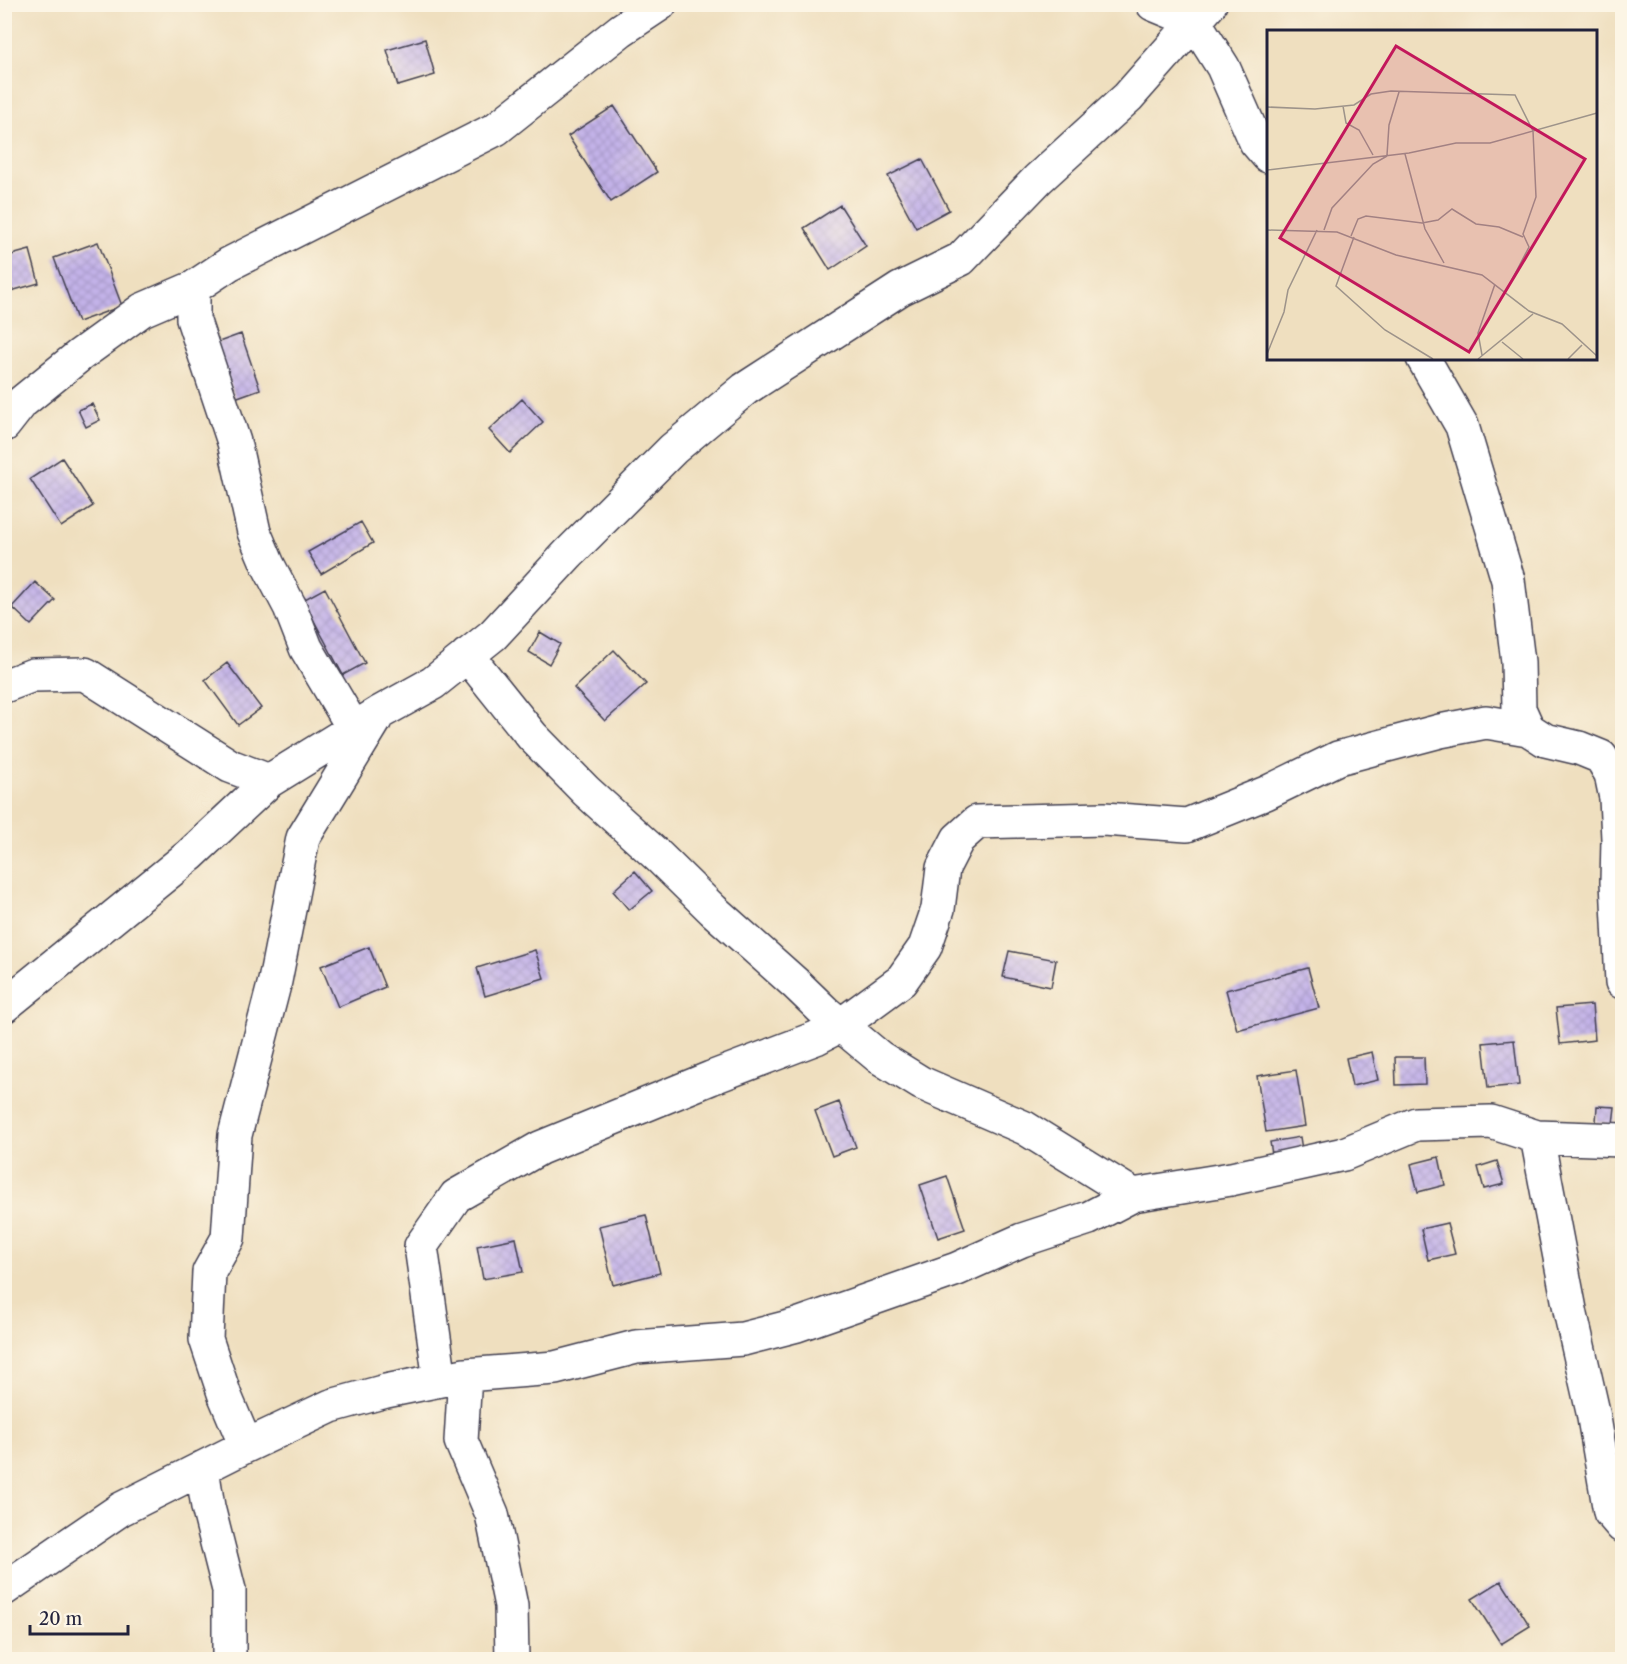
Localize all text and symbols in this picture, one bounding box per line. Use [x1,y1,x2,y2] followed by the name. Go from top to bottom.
[1267,30,1597,360] inset map
[30,1598,128,1636] scale bar
[39,1608,83,1630] text: 20 m

